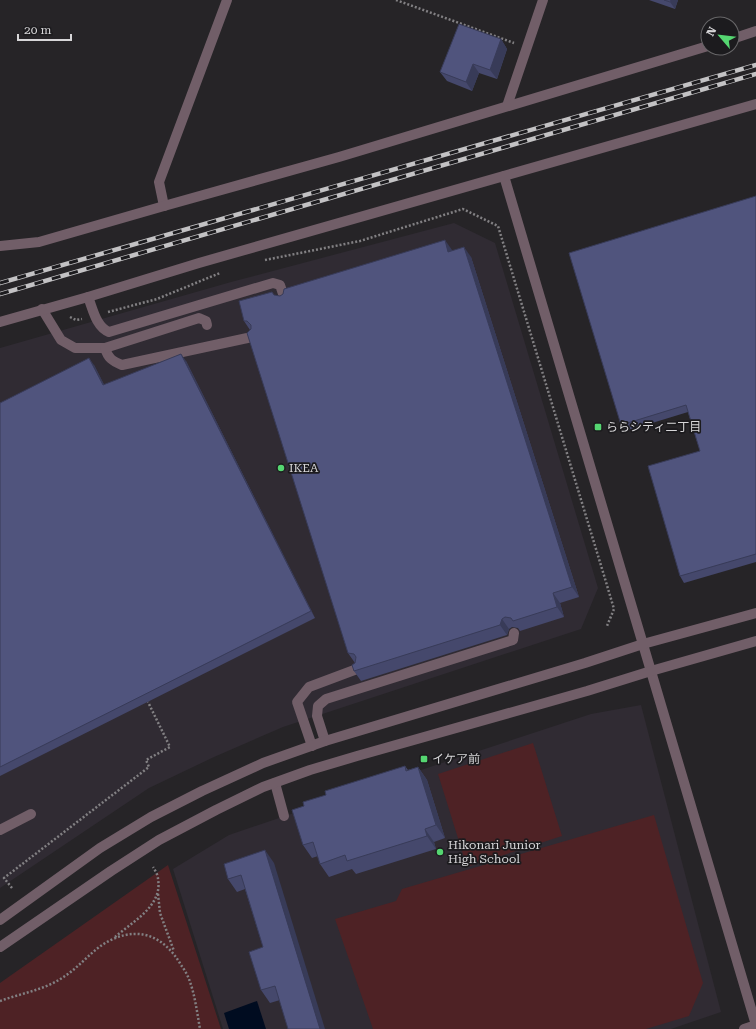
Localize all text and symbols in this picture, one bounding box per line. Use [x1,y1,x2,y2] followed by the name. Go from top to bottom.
[18,16,71,42] scale bar
[700,16,740,56] north arrow
[24,23,51,37] text: 20 m
[704,24,720,38] text: N
[606,420,701,434] place label: ららシティ二丁目
[593,422,603,432] marker: ららシティ二丁目
[289,461,319,475] place label: IKEA
[276,463,286,473] marker: IKEA
[432,752,480,766] place label: イケア前
[419,754,429,764] marker: イケア前
[448,838,541,866] place label: Hikonari Junior High School
[435,847,445,857] marker: Hikonari Junior High School

